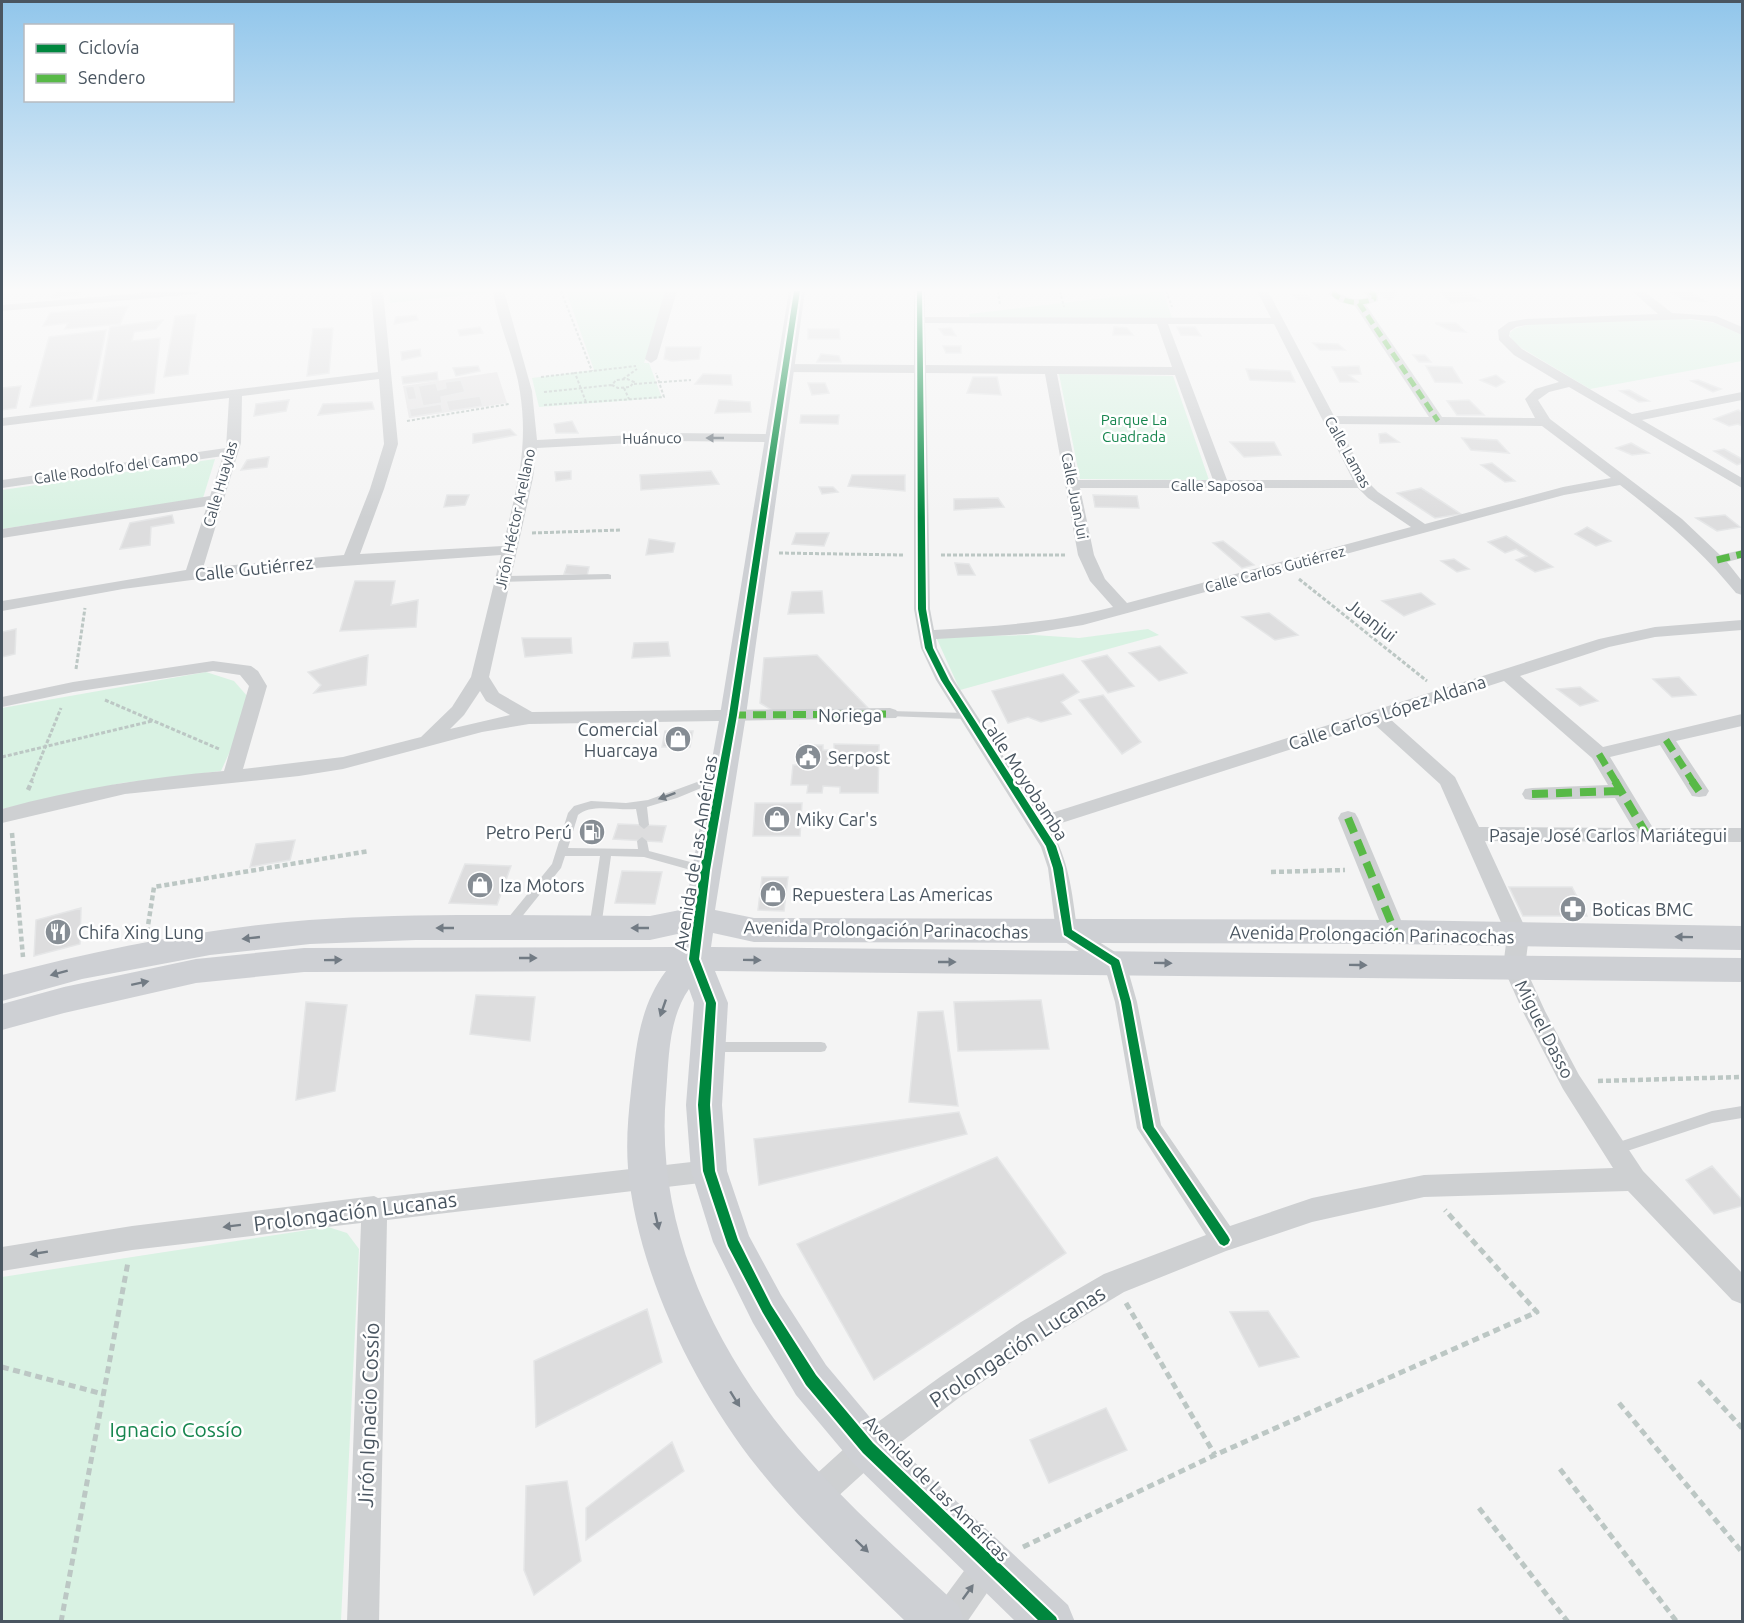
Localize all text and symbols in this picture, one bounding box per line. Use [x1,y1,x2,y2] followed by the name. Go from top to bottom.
[24,24,234,102] legend
[78,37,139,57] text: Ciclovía
[78,67,145,87] text: Sendero
[1101,411,1167,445] park label: Parque La Cuadrada
[1321,413,1375,491] street label: Calle Lamas
[622,429,682,447] street label: Huánuco
[706,433,725,443] one-way arrow
[200,439,240,529] street label: Calle Huaylas
[33,447,199,487] street label: Calle Rodolfo del Campo
[492,447,538,591] street label: Jirón Héctor Arellano
[1058,451,1092,541] street label: Calle JuanJui
[1171,477,1263,494] street label: Calle Saposoa
[1203,542,1347,596] street label: Calle Carlos Gutiérrez
[194,552,314,584] street label: Calle Gutiérrez
[1343,594,1401,646] street label: Juanjui
[1286,671,1488,753] street label: Calle Carlos López Aldana
[818,705,882,725] street label: Noriega
[977,712,1073,844] street label: Calle Moyobamba
[577,719,658,760] place label: Comercial Huarcaya
[663,724,693,754] shop icon: Comercial Huarcaya
[793,742,823,772] public building icon: Serpost
[828,747,890,767] place label: Serpost
[670,754,720,952] street label: Avenida de Las Américas
[658,791,676,801] one-way arrow
[762,804,792,834] shop icon: Miky Car's
[796,809,877,829] place label: Miky Car's
[577,817,607,847] fuel station icon: Petro Perú
[486,822,572,842] place label: Petro Perú
[1489,825,1727,845] street label: Pasaje José Carlos Mariátegui
[465,870,495,900] shop icon: Iza Motors
[500,875,585,895] place label: Iza Motors
[758,879,788,909] shop icon: Repuestera Las Americas
[792,884,993,904] place label: Repuestera Las Americas
[1558,894,1588,924] pharmacy icon: Boticas BMC
[1592,899,1693,919] place label: Boticas BMC
[43,917,73,947] restaurant icon: Chifa Xing Lung
[743,917,1029,941] street label: Avenida Prolongación Parinacochas
[78,922,204,942] place label: Chifa Xing Lung
[1229,922,1515,946] street label: Avenida Prolongación Parinacochas
[436,923,455,933] one-way arrow
[631,923,650,933] one-way arrow
[241,933,260,943] one-way arrow
[1675,933,1694,942] one-way arrow
[519,953,538,963] one-way arrow
[324,955,343,965] one-way arrow
[743,955,762,965] one-way arrow
[938,957,957,966] one-way arrow
[1154,958,1173,968] one-way arrow
[1349,960,1368,970] one-way arrow
[50,968,68,978] one-way arrow
[1512,977,1578,1081] street label: Miguel Dasso
[131,978,149,988] one-way arrow
[658,1000,668,1018] one-way arrow
[252,1187,458,1235] street label: Prolongación Lucanas
[653,1212,662,1231] one-way arrow
[223,1221,242,1231] one-way arrow
[30,1249,49,1258] one-way arrow
[925,1280,1109,1412] street label: Prolongación Lucanas
[353,1322,383,1508] street label: Jirón Ignacio Cossío
[729,1391,740,1407] one-way arrow
[860,1411,1014,1565] street label: Avenida de Las Américas
[110,1417,242,1441] park label: Ignacio Cossío
[855,1539,870,1553] one-way arrow
[962,1585,974,1601] one-way arrow

